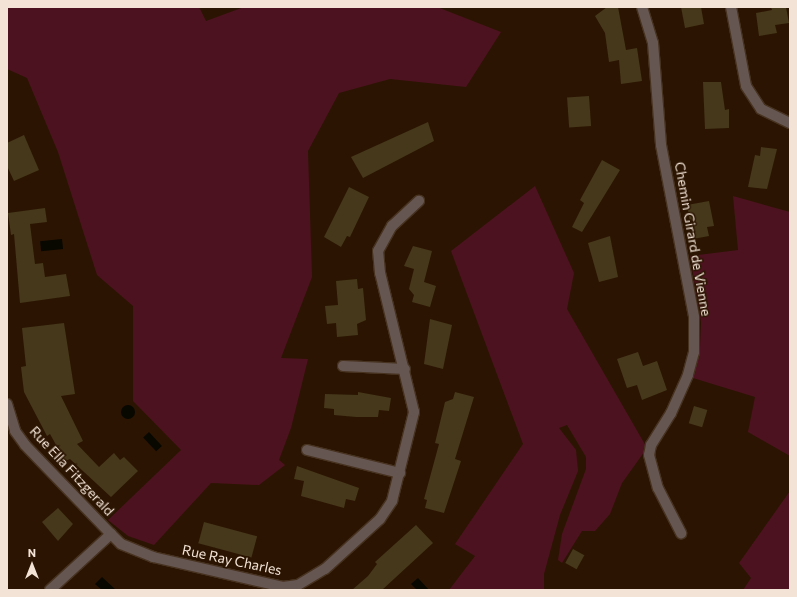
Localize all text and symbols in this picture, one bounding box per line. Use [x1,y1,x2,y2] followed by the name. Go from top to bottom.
[671,161,715,317] street label: Chemin Girard de Vienne
[26,423,118,519] street label: Rue Ella Fitzgerald
[181,541,283,579] street label: Rue Ray Charles
[12,545,52,585] north arrow
[28,546,36,559] text: N

